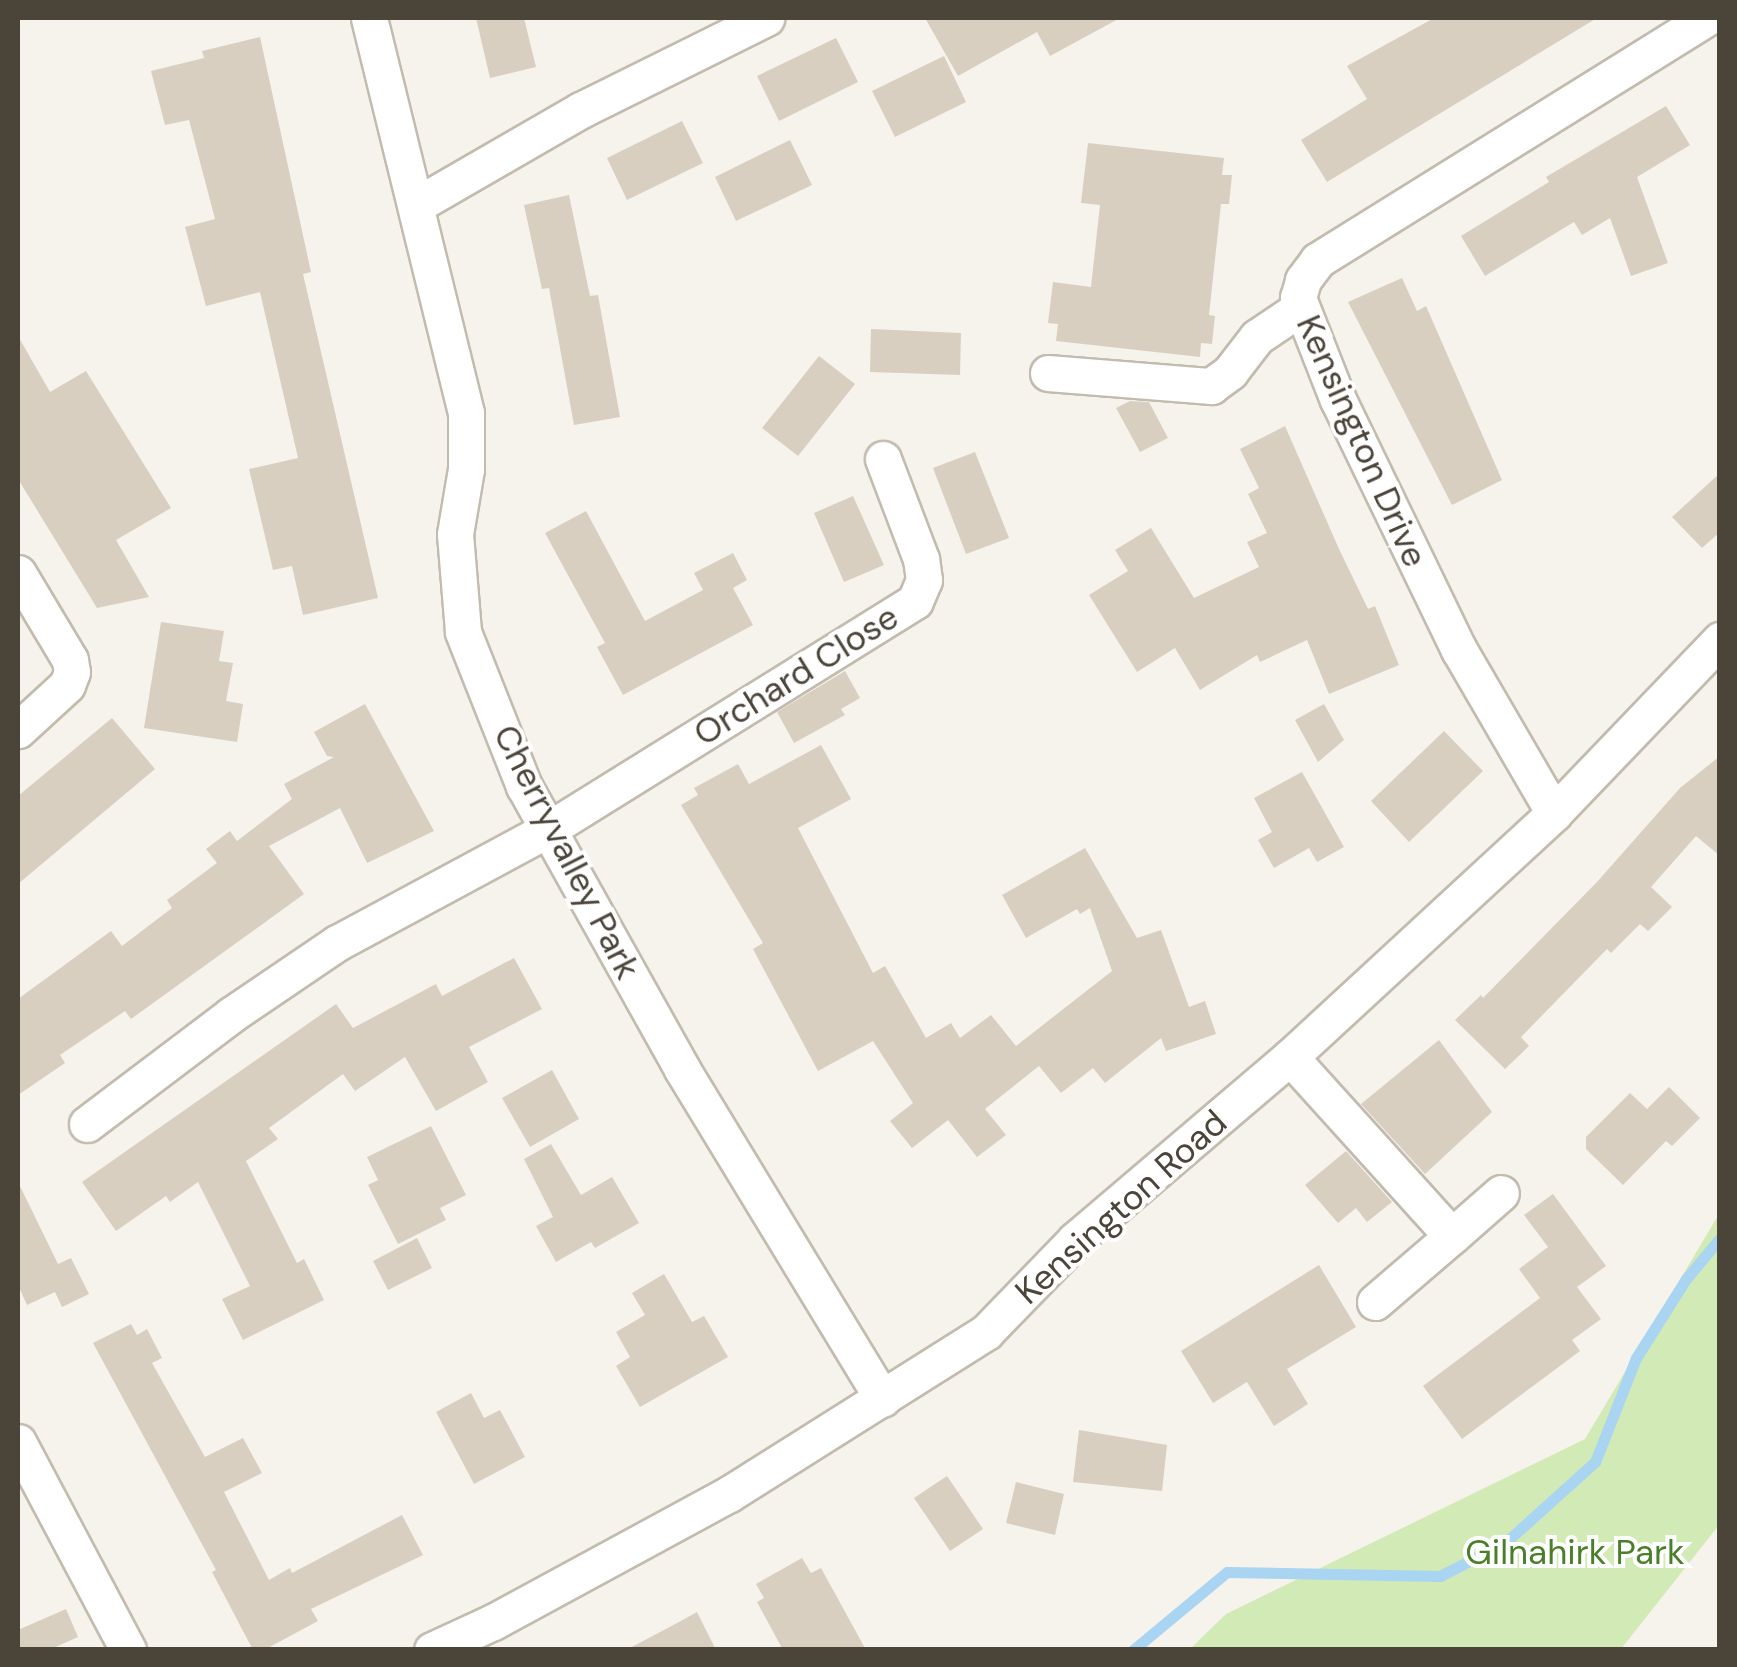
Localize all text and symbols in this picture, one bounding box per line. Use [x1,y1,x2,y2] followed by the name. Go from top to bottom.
[1288,309,1436,573] street label: Kensington Drive
[686,595,906,755] street label: Orchard Close
[485,718,649,986] street label: Cherryvalley Park
[1007,1101,1235,1313] street label: Kensington Road
[1465,1531,1685,1573] park label: Gilnahirk Park

